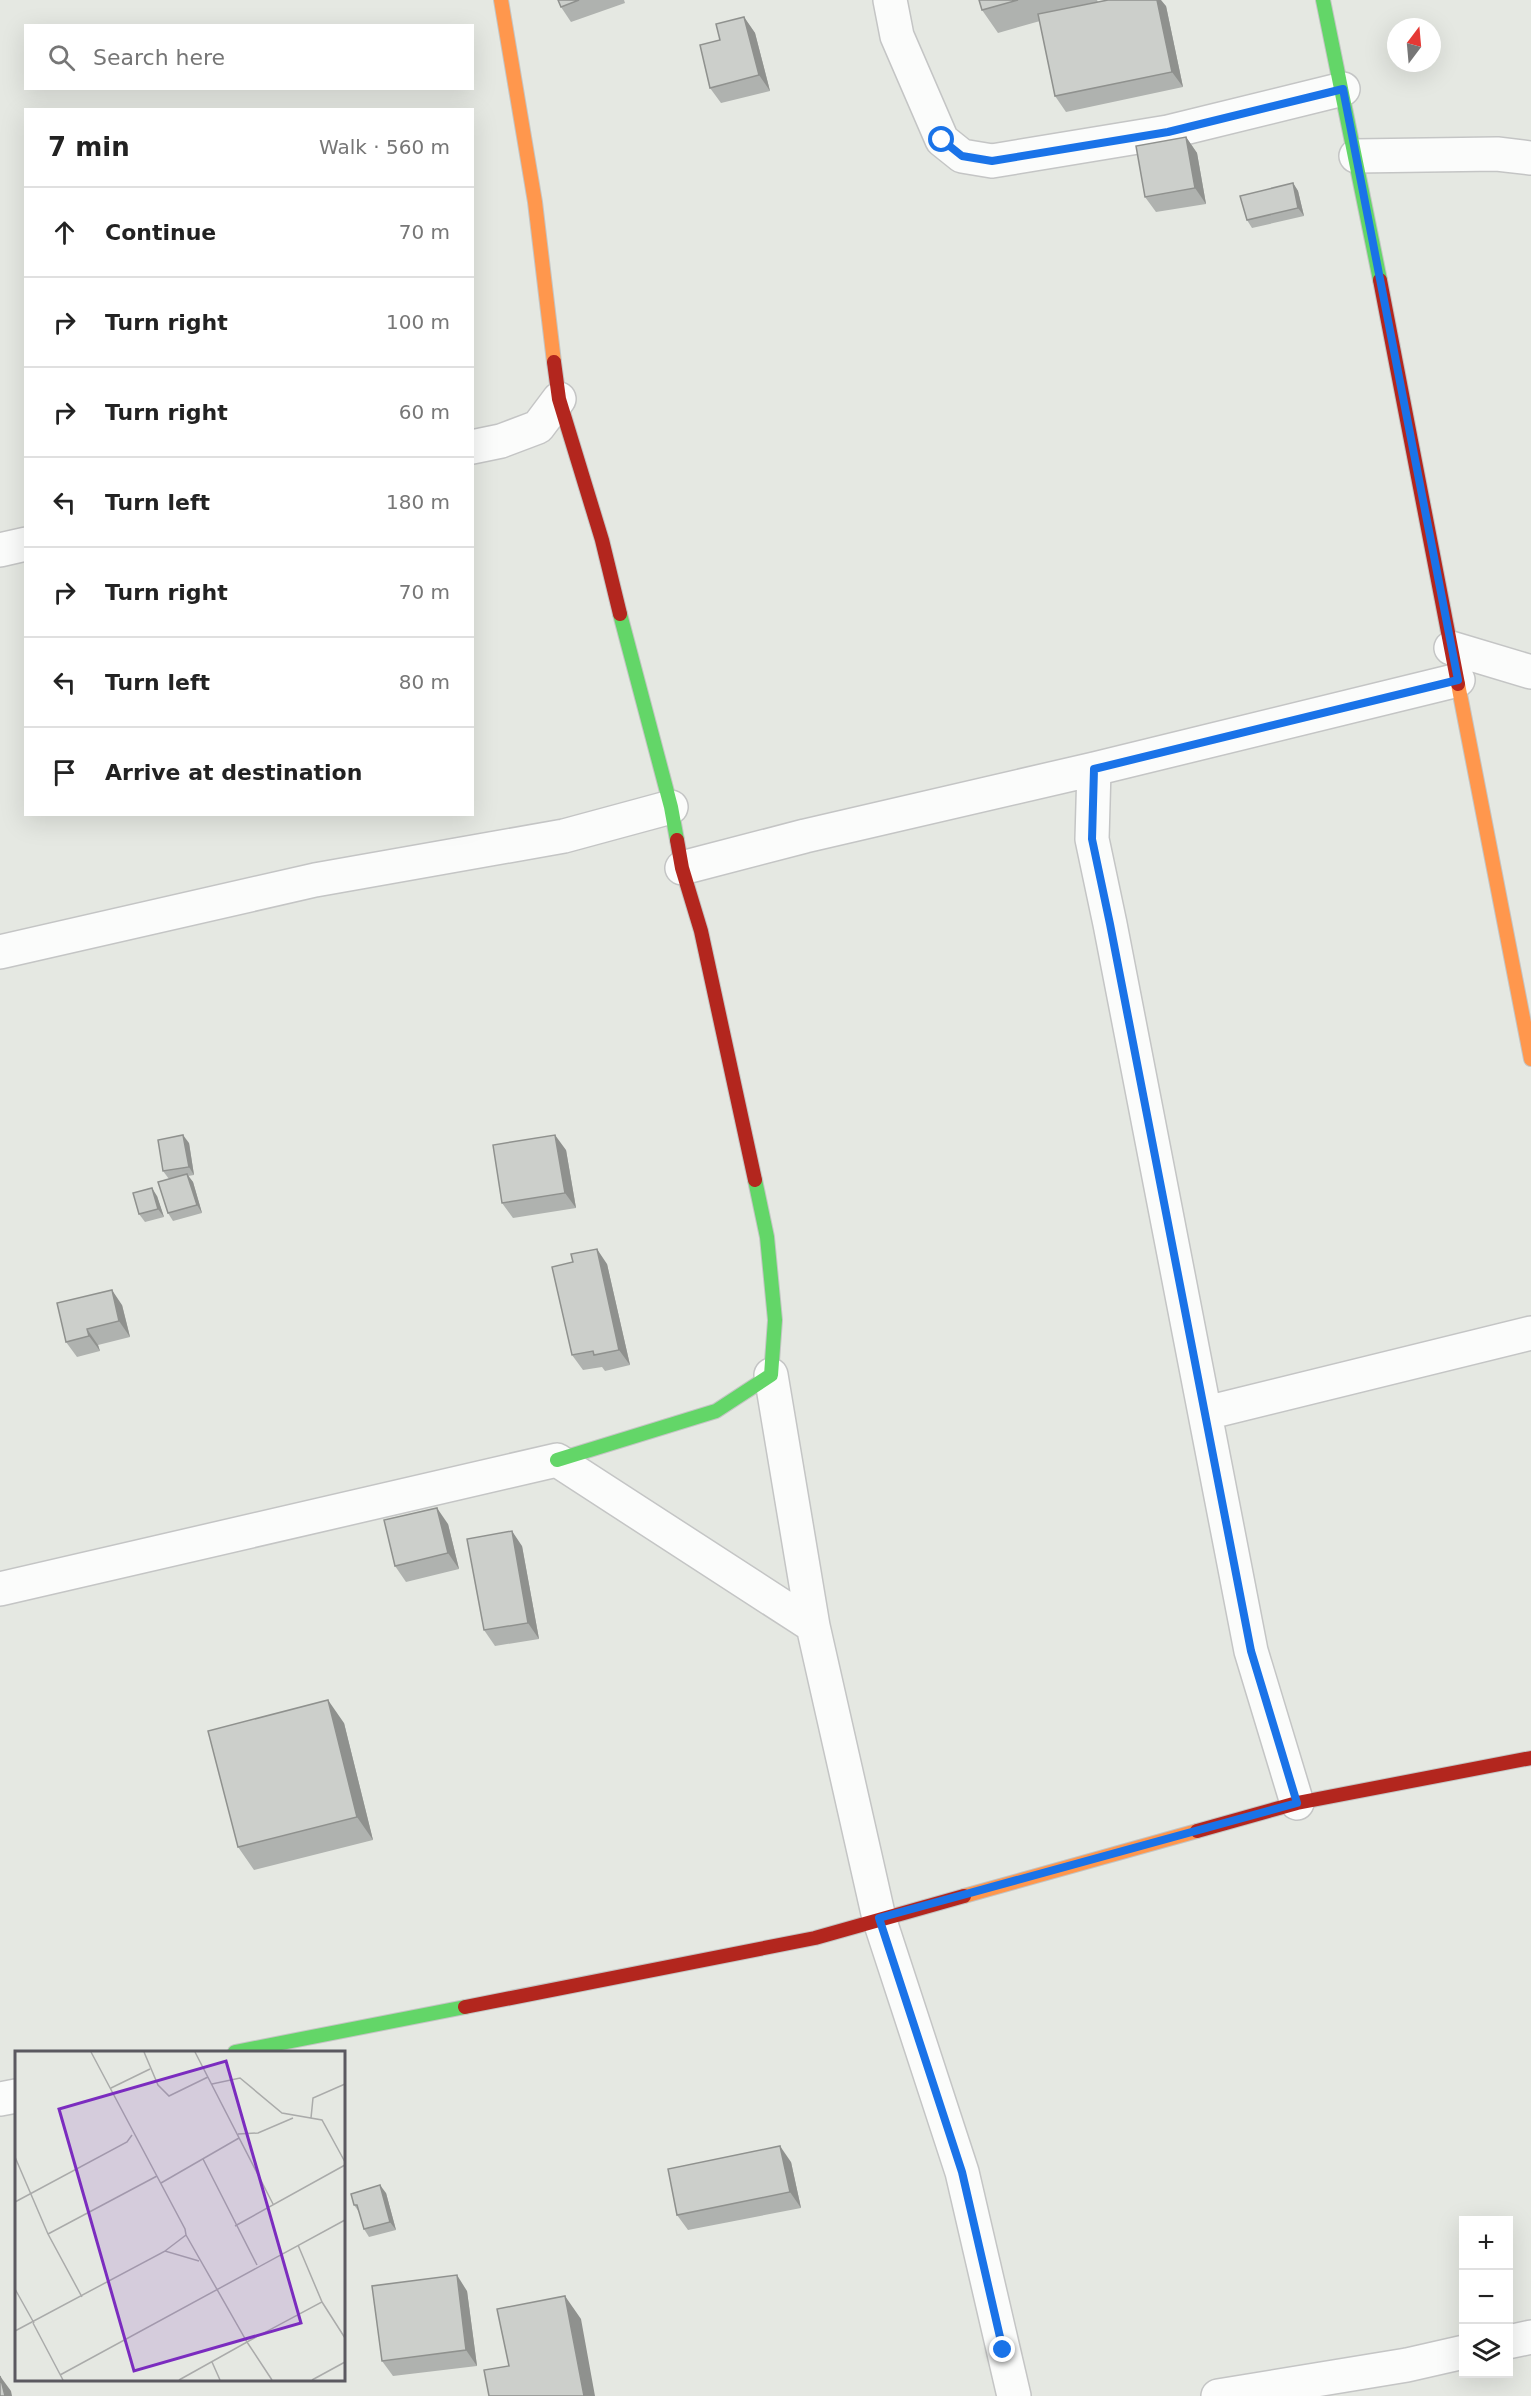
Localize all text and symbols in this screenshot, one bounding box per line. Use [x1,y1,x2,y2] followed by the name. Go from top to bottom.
[1387,18,1441,72] north arrow
[24,24,474,90] search box
[45,41,78,74] icon: search
[93,45,225,70] text: Search here
[928,126,954,152] route start
[48,132,130,162] text: 7 min
[319,135,450,159] text: Walk · 560 m
[48,216,81,249] icon: ahead
[105,220,216,245] text: Continue
[399,220,450,244] text: 70 m
[48,306,81,339] icon: right
[105,310,228,335] text: Turn right
[386,310,450,334] text: 100 m
[48,396,81,429] icon: right
[105,400,228,425] text: Turn right
[399,400,450,424] text: 60 m
[48,486,81,519] icon: left
[105,490,210,515] text: Turn left
[386,490,450,514] text: 180 m
[48,576,81,609] icon: right
[105,580,228,605] text: Turn right
[399,580,450,604] text: 70 m
[48,666,81,699] icon: left
[105,670,210,695] text: Turn left
[399,670,450,694] text: 80 m
[48,756,81,789] icon: arrive
[105,760,362,785] text: Arrive at destination
[15,2051,345,2381] inset map
[1459,2216,1513,2378] map controls
[1459,2216,1513,2270] button: +
[1459,2270,1513,2324] button: −
[1459,2324,1513,2378] button: layers
[989,2336,1015,2362] route end

